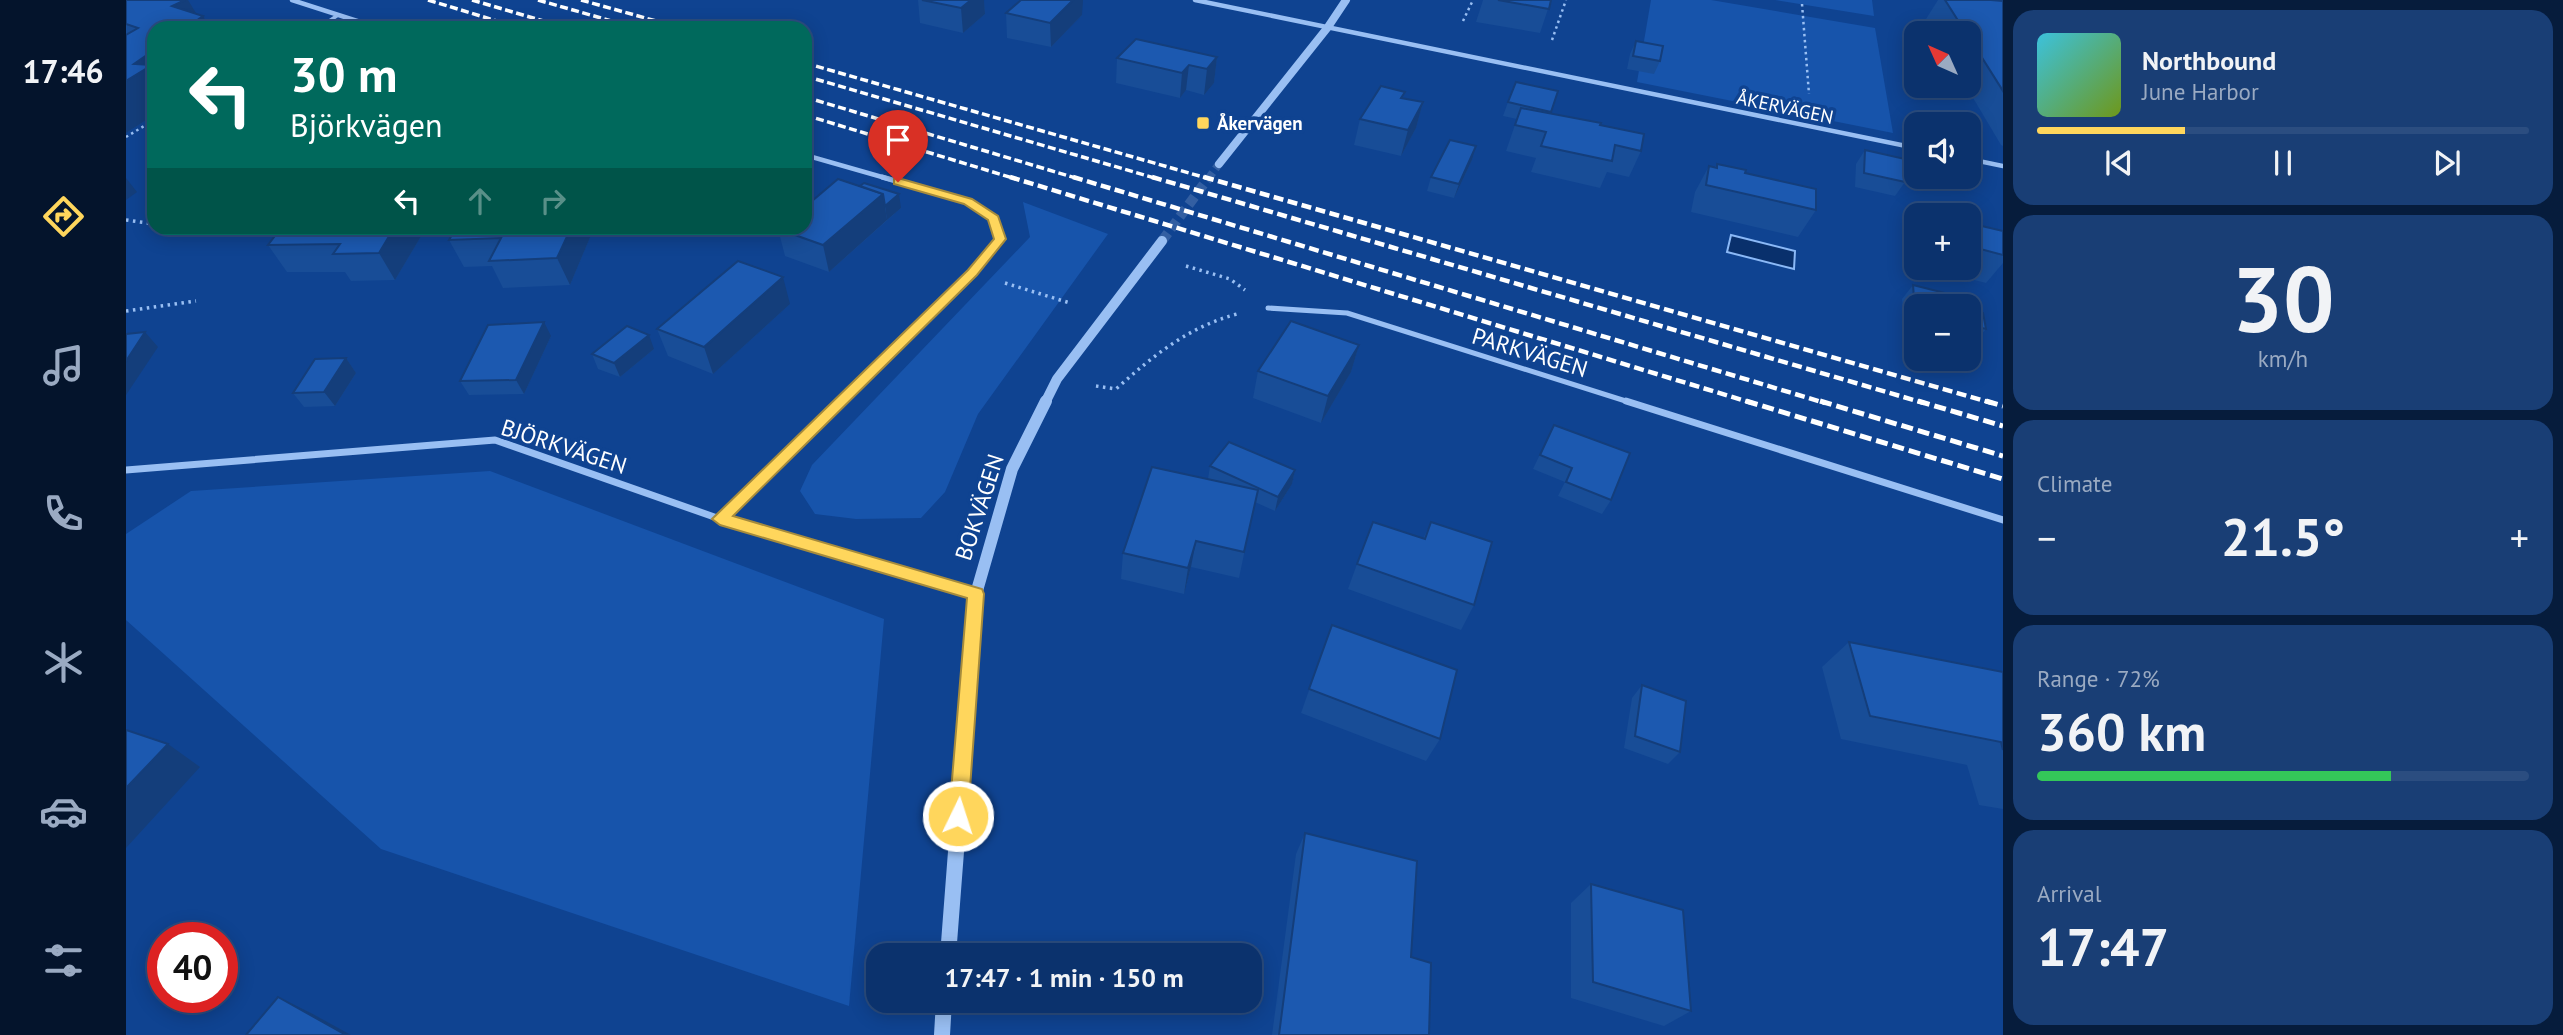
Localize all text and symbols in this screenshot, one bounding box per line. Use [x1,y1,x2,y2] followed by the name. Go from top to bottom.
[1904,21,1981,98] north arrow
[1904,21,1981,371] map controls
[290,42,397,106] text: 30 m
[2142,44,2276,77] text: Northbound
[175,49,266,140] icon: left
[22,50,104,92] text: 17:46
[2142,77,2259,106] text: June Harbor
[1734,85,1836,129] street label: ÅKERVÄGEN
[290,104,443,146] text: Björkvägen
[868,110,928,182] pin
[1217,111,1303,135] place label: Åkervägen
[1904,112,1981,189] button: sound
[1195,115,1211,131] marker: Åkervägen
[879,121,917,159] icon: arrive
[2100,144,2138,182] icon: previous
[2264,144,2302,182] icon: pause
[2428,144,2466,182] icon: next
[388,182,426,220] icon: left
[461,182,499,220] icon: ahead
[534,182,572,220] icon: right
[39,192,88,241] icon: directions
[1904,203,1981,280] button: +
[2231,239,2335,357] text: 30
[1904,294,1981,371] button: −
[1469,321,1591,383] street label: PARKVÄGEN
[39,341,88,390] icon: music
[2258,344,2308,373] text: km/h
[498,412,630,480] street label: BJÖRKVÄGEN
[948,450,1010,564] street label: BOKVÄGEN
[2037,469,2112,498] text: Climate
[39,489,88,538] icon: phone
[2221,503,2345,570] text: 21.5°
[2037,513,2056,562] text: −
[2510,513,2529,562] text: +
[39,638,88,687] icon: climate
[2037,664,2160,693] text: Range · 72%
[2037,698,2206,765] text: 360 km
[921,779,995,853] position arrow
[39,787,88,836] icon: car
[2037,879,2101,908] text: Arrival
[2037,913,2169,980] text: 17:47
[147,922,238,1013] speed limit sign: 40
[39,936,88,985] icon: filters
[944,961,1184,994] text: 17:47 · 1 min · 150 m

